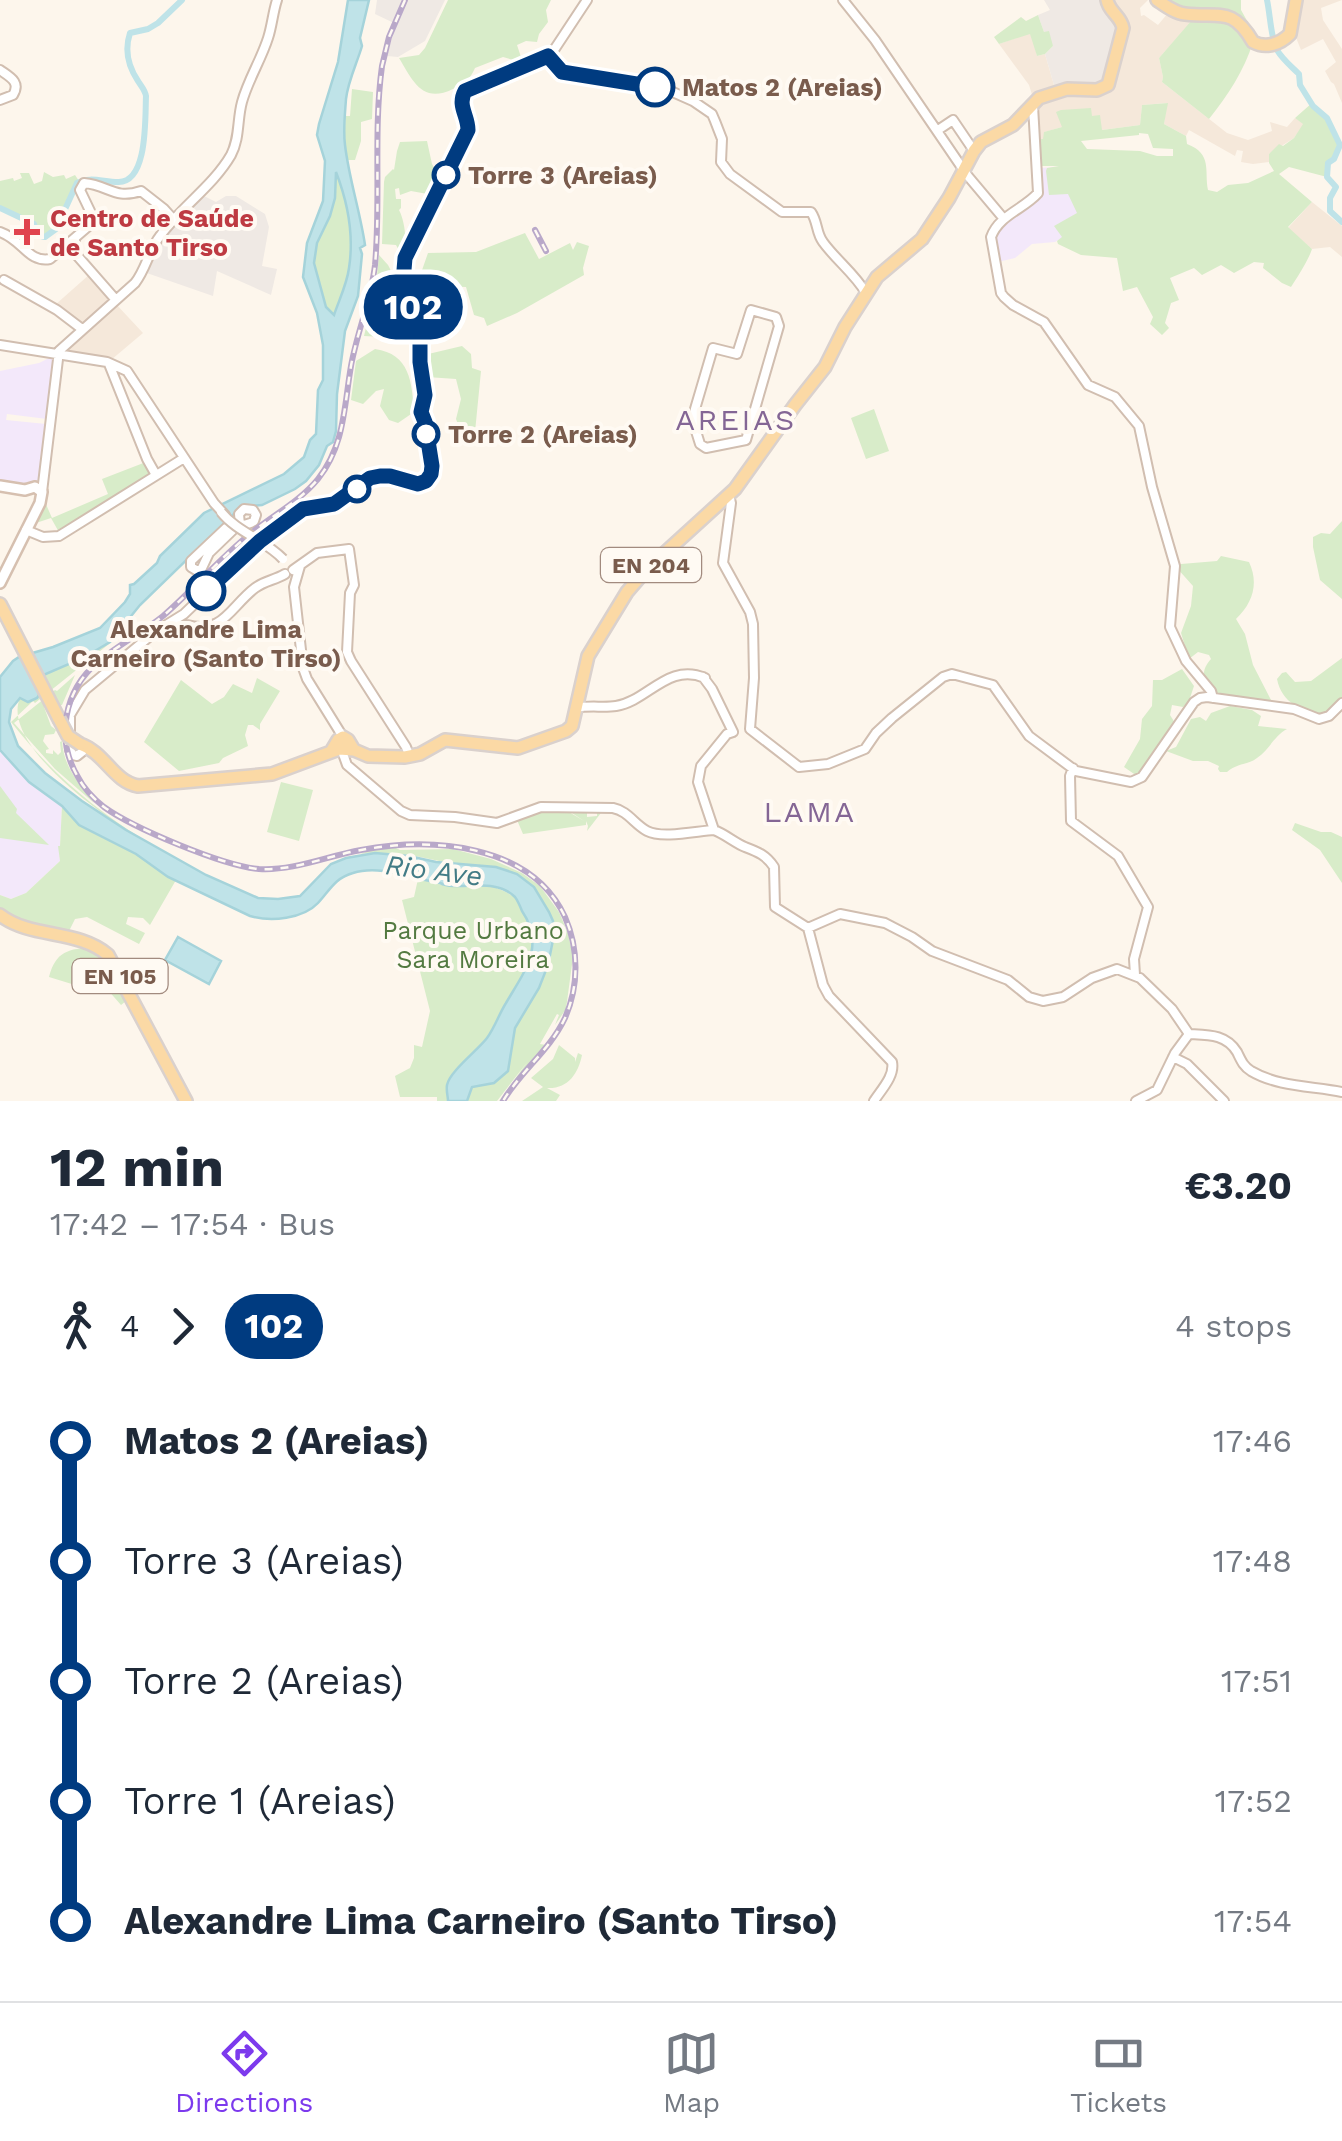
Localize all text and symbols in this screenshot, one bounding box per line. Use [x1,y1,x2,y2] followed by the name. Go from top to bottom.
[636,68,674,106] marker: Matos 2 (Areias)
[682,73,883,102] place label: Matos 2 (Areias)
[468,161,658,190] place label: Torre 3 (Areias)
[433,162,459,188] marker: Torre 3 (Areias)
[50,204,254,262] place label: Centro de Saúde de Santo Tirso
[14,219,40,245] marker: Centro de Saúde de Santo Tirso
[356,274,470,340] line badge: 102
[384,286,442,328] text: 102
[675,402,797,437] district label: AREIAS
[448,420,638,449] place label: Torre 2 (Areias)
[413,421,439,447] marker: Torre 2 (Areias)
[344,476,370,502] unlabelled marker
[601,548,701,582] road number: EN 204
[187,572,225,610] marker: Alexandre Lima Carneiro (Santo Tirso)
[70,615,342,673] place label: Alexandre Lima Carneiro (Santo Tirso)
[763,794,857,829] district label: LAMA
[384,848,484,893] water label: Rio Ave
[382,916,564,974] park label: Parque Urbano Sara Moreira
[72,959,168,993] road number: EN 105
[50,1135,224,1199] text: 12 min
[1185,1164,1292,1208] text: €3.20
[50,1205,335,1243] text: 17:42 – 17:54 · Bus
[50,1299,105,1354] icon: walk
[155,1299,210,1354] icon: forward
[245,1305,303,1347] text: 102
[120,1307,140,1345] text: 4
[1175,1307,1292,1345] text: 4 stops
[124,1419,429,1463] text: Matos 2 (Areias)
[1213,1422,1292,1460] text: 17:46
[124,1539,404,1583] text: Torre 3 (Areias)
[1213,1542,1292,1580] text: 17:48
[124,1659,404,1703] text: Torre 2 (Areias)
[1221,1662,1292,1700] text: 17:51
[124,1779,396,1823] text: Torre 1 (Areias)
[1215,1782,1292,1820] text: 17:52
[124,1899,838,1943] text: Alexandre Lima Carneiro (Santo Tirso)
[1214,1902,1292,1940] text: 17:54
[175,2026,313,2119] tab: Directions
[663,2026,720,2119] tab: Map
[1070,2026,1167,2119] tab: Tickets

